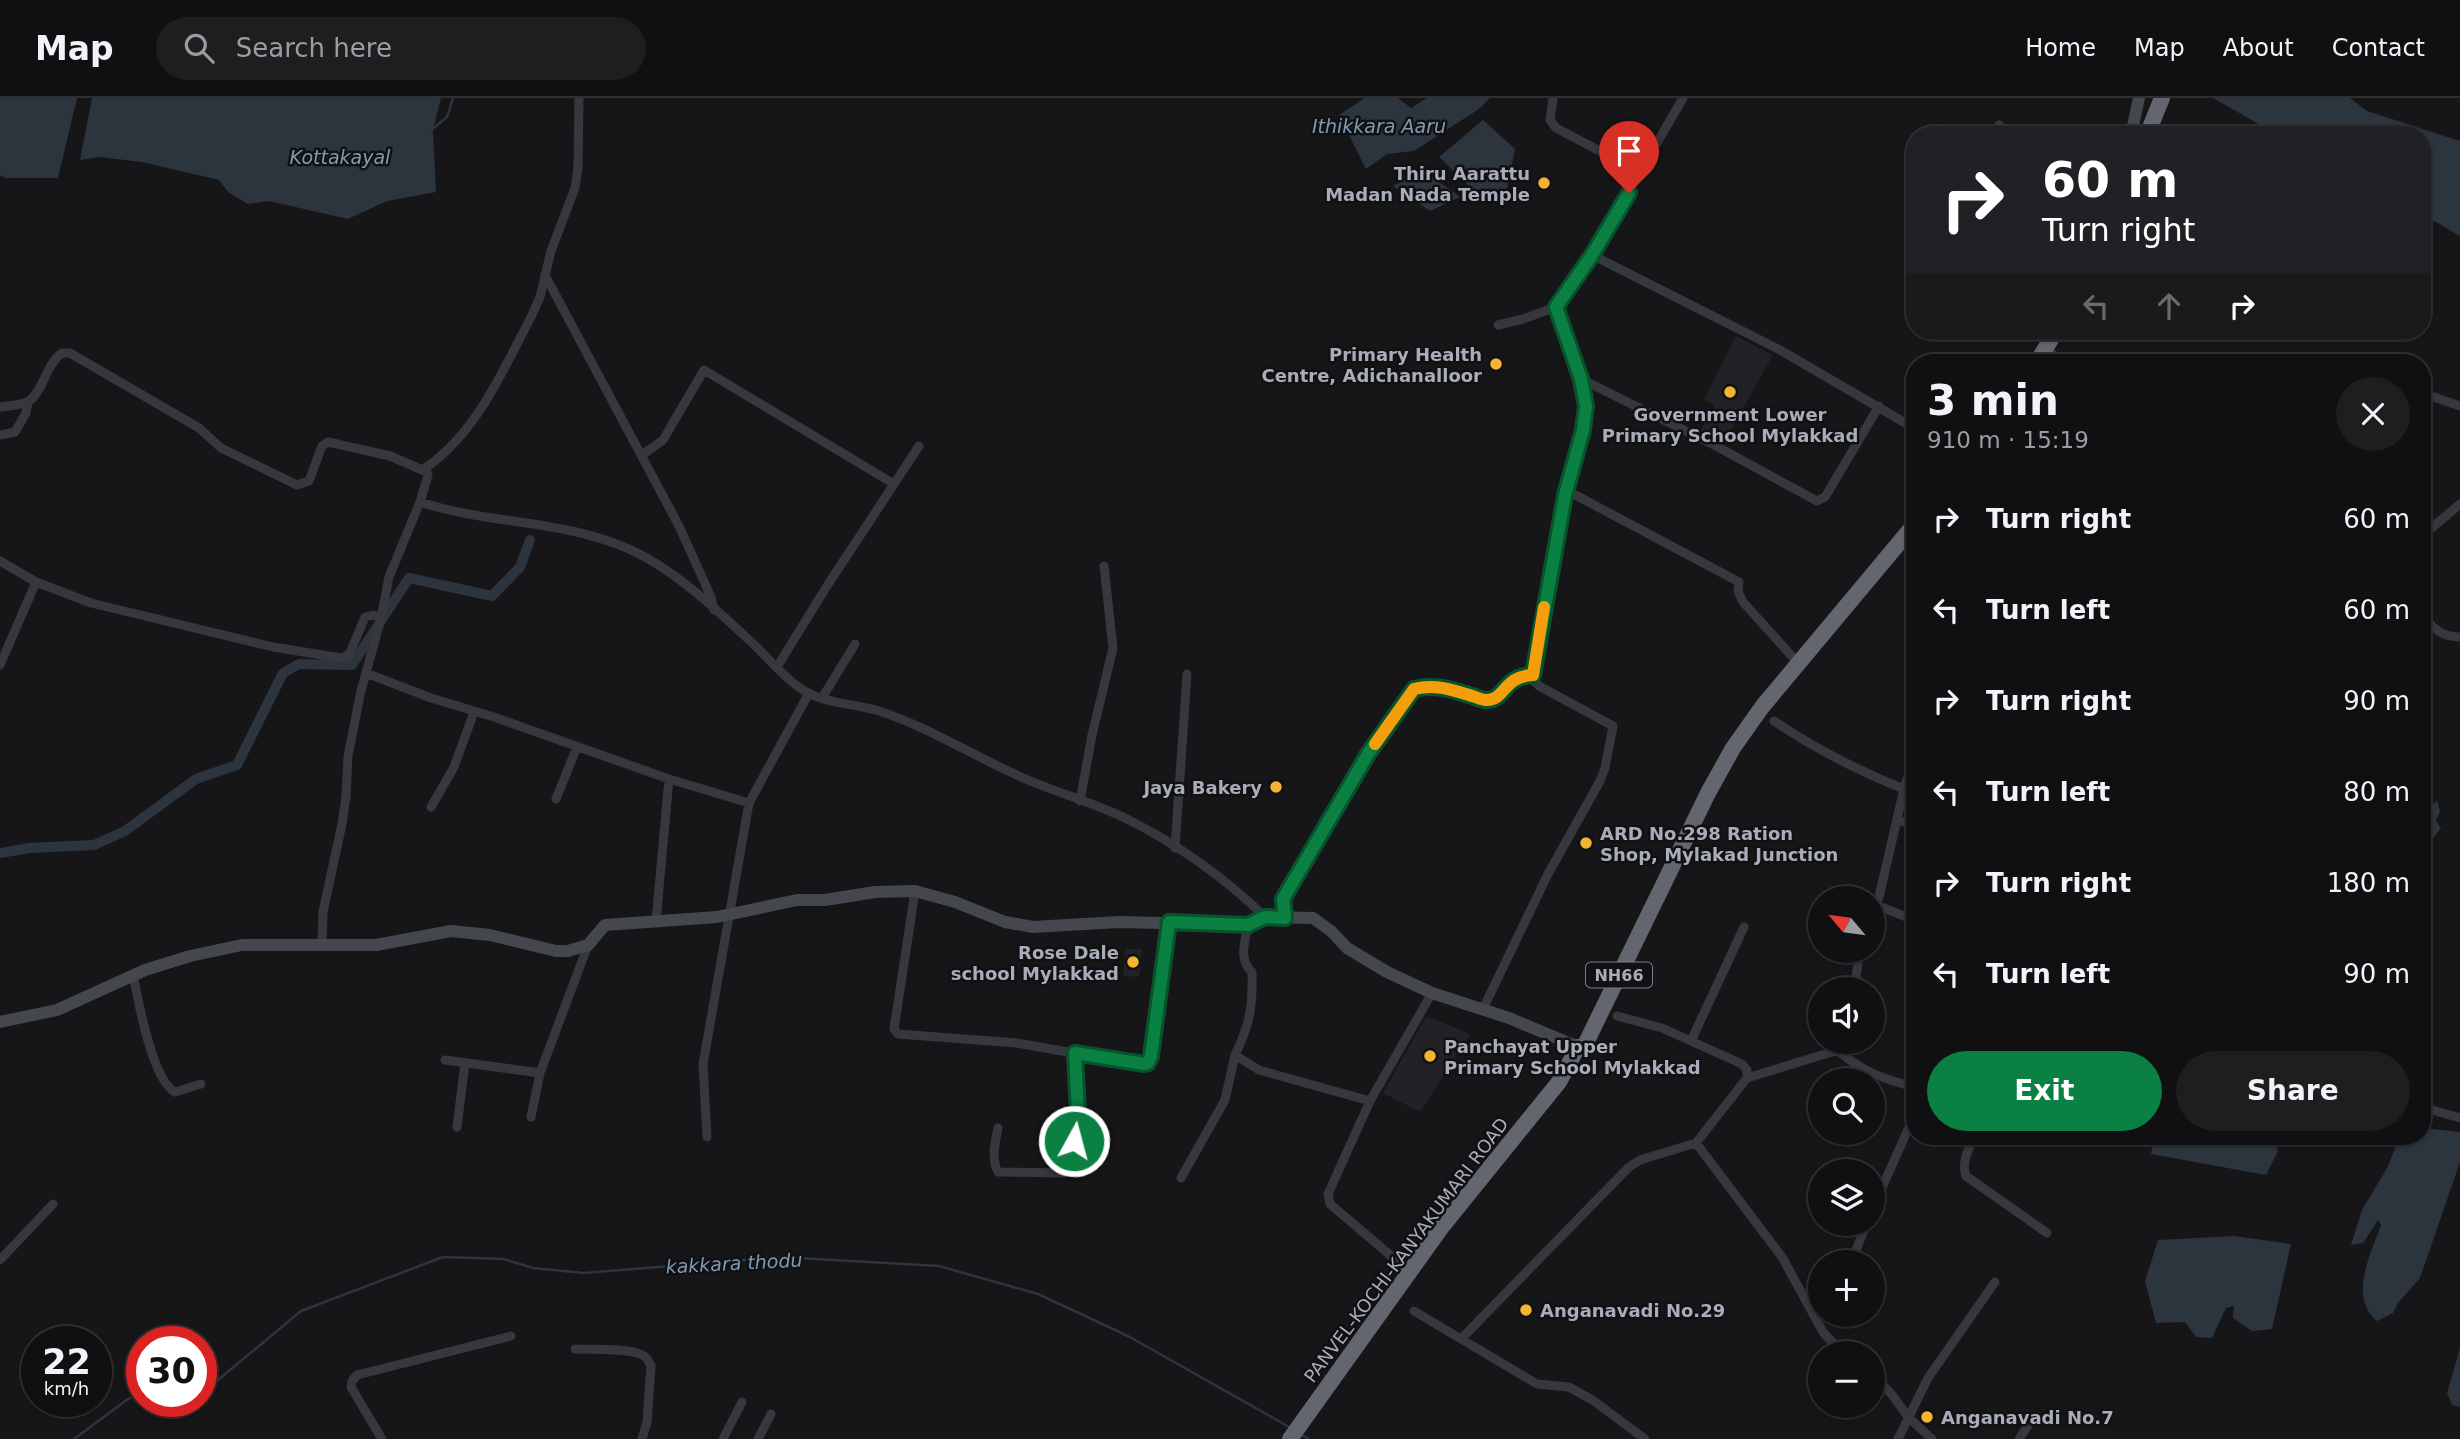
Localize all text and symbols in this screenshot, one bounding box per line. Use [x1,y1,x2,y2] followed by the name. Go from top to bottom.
[156,17,646,80] search box
[35,29,114,68] text: Map
[180,29,218,67] icon: search
[236,33,392,63] text: Search here
[2025,34,2096,62] text: Home
[2134,34,2185,62] text: Map
[2223,34,2294,62] text: About
[2332,34,2425,62] text: Contact
[1312,115,1446,137] water label: Ithikkara Aaru
[1599,121,1659,193] pin
[1610,132,1648,170] icon: arrive
[290,146,391,168] water label: Kottakayal
[2042,152,2178,209] text: 60 m
[1927,154,2018,245] icon: right
[1325,163,1530,205] place label: Thiru Aarattu Madan Nada Temple
[1536,175,1552,191] marker: Thiru Aarattu Madan Nada Temple
[2042,211,2195,249] text: Turn right
[2077,287,2115,325] icon: left
[2150,287,2188,325] icon: ahead
[2223,287,2261,325] icon: right
[1261,344,1482,386] place label: Primary Health Centre, Adichanalloor
[1488,356,1504,372] marker: Primary Health Centre, Adichanalloor
[1927,376,2059,425] text: 3 min
[2336,377,2410,451] button: close
[1722,384,1738,400] marker: Government Lower Primary School Mylakkad
[1602,404,1858,446] place label: Government Lower Primary School Mylakkad
[1927,427,2089,453] text: 910 m · 15:19
[1927,500,1965,538] icon: right
[1986,504,2131,534] text: Turn right
[2343,504,2410,534] text: 60 m
[1927,591,1965,629] icon: left
[1986,595,2110,625] text: Turn left
[2343,595,2410,625] text: 60 m
[1927,682,1965,720] icon: right
[1986,686,2131,716] text: Turn right
[2343,686,2410,716] text: 90 m
[1927,773,1965,811] icon: left
[1141,777,1262,798] place label: Jaya Bakery
[1986,777,2110,807] text: Turn left
[2343,777,2410,807] text: 80 m
[1268,779,1284,795] marker: Jaya Bakery
[1600,823,1838,865] place label: ARD No.298 Ration Shop, Mylakad Junction
[1578,835,1594,851] marker: ARD No.298 Ration Shop, Mylakad Junction
[1927,864,1965,902] icon: right
[1986,868,2131,898] text: Turn right
[2327,868,2410,898] text: 180 m
[1808,886,1885,962] north arrow
[1808,886,1885,1418] map controls
[951,942,1119,984] place label: Rose Dale school Mylakkad
[1125,954,1141,970] marker: Rose Dale school Mylakkad
[1927,955,1965,993] icon: left
[1986,959,2110,989] text: Turn left
[2343,959,2410,989] text: 90 m
[1586,962,1652,988] road number: NH66
[1808,977,1885,1054] button: sound
[1444,1036,1701,1078] place label: Panchayat Upper Primary School Mylakkad
[1422,1048,1438,1064] marker: Panchayat Upper Primary School Mylakkad
[1927,1051,2162,1131] button: Exit
[2176,1051,2410,1131] button: Share
[1808,1068,1885,1145] button: search
[1037,1104,1111,1178] position arrow
[1300,1114,1512,1386] street label: PANVEL-KOCHI-KANYAKUMARI ROAD
[1808,1159,1885,1236] button: layers
[665,1248,803,1278] water label: kakkara thodu
[1808,1250,1885,1327] button: +
[1540,1300,1725,1321] place label: Anganavadi No.29
[1518,1302,1534,1318] marker: Anganavadi No.29
[126,1326,217,1417] speed limit sign: 30
[1808,1341,1885,1418] button: −
[42,1342,91,1382] text: 22
[44,1378,89,1399] text: km/h
[1941,1407,2114,1428] place label: Anganavadi No.7
[1919,1409,1935,1425] marker: Anganavadi No.7

